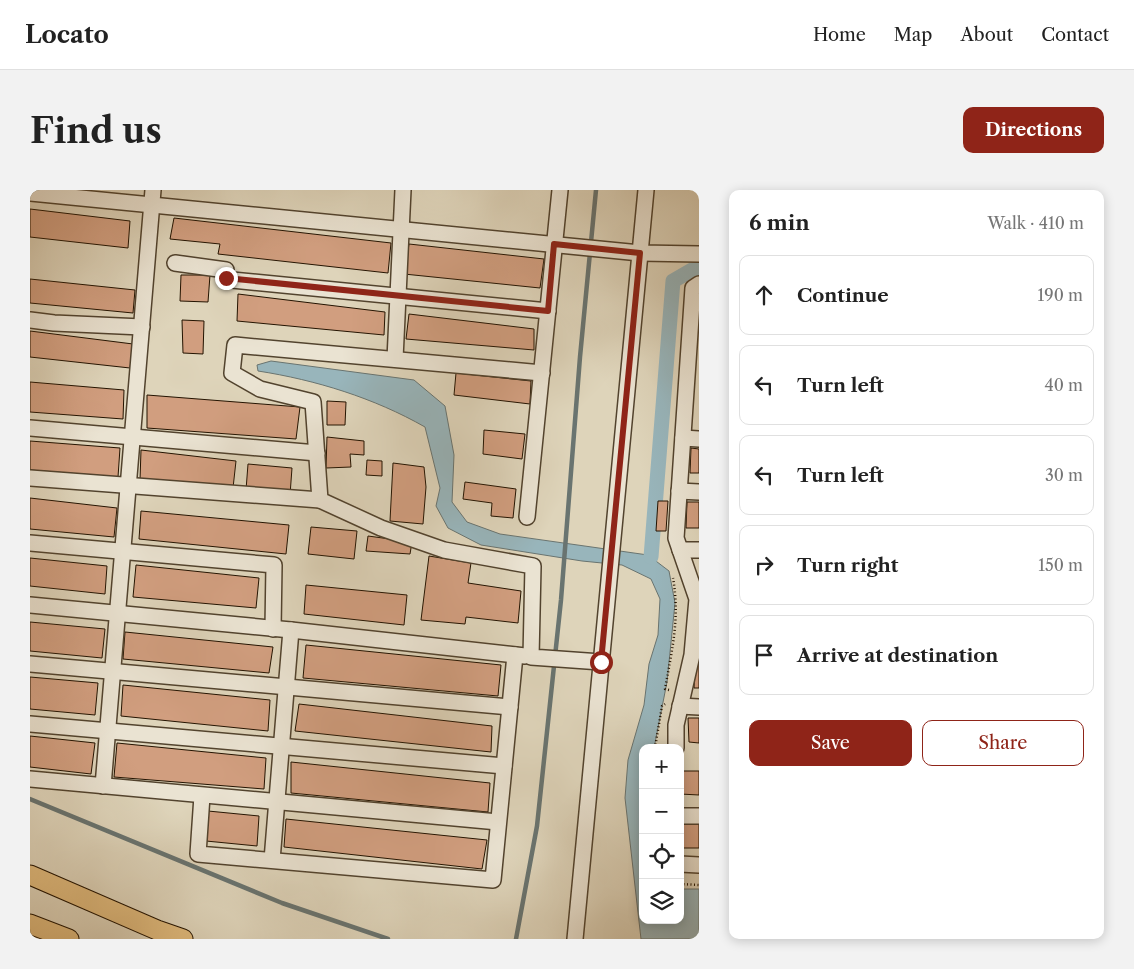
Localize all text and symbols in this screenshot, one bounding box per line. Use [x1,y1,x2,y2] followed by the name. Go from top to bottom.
[25,20,109,49] text: Locato
[813,24,866,46] text: Home
[894,24,932,46] text: Map
[960,24,1013,46] text: About
[1041,24,1109,46] text: Contact
[963,107,1104,153] button: Directions
[30,109,162,152] text: Find us
[749,210,810,235] text: 6 min
[987,213,1084,233] text: Walk · 410 m
[215,267,238,290] route end
[750,281,778,309] icon: ahead
[797,284,889,307] text: Continue
[1038,285,1083,305] text: 190 m
[750,371,778,399] icon: left
[797,374,884,397] text: Turn left
[1044,375,1083,395] text: 40 m
[750,461,778,489] icon: left
[797,464,884,487] text: Turn left
[1045,465,1083,485] text: 30 m
[750,551,778,579] icon: right
[797,554,898,577] text: Turn right
[1038,555,1083,575] text: 150 m
[750,641,778,669] icon: arrive
[797,644,998,667] text: Arrive at destination
[590,651,613,674] route start
[749,720,912,766] button: Save
[922,720,1084,766] button: Share
[639,744,684,924] map controls
[639,744,684,789] button: +
[639,789,684,834] button: −
[639,834,684,879] button: locate
[639,879,684,924] button: layers

